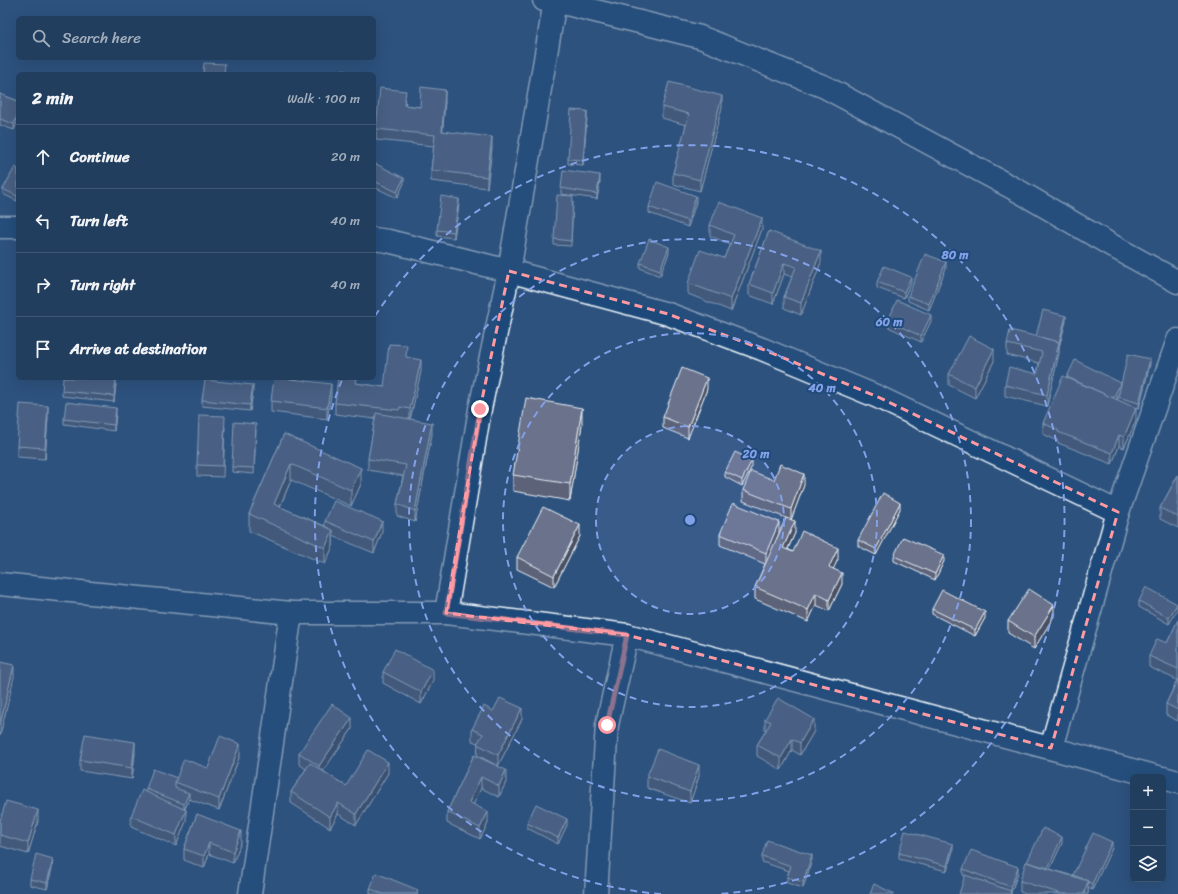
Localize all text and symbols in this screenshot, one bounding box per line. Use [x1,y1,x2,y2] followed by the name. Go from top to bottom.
[16,16,376,60] search box
[62,25,141,51] text: Search here
[30,27,52,49] icon: search
[32,83,73,113] text: 2 min
[287,87,360,110] text: Walk · 100 m
[70,144,130,170] text: Continue
[331,145,360,168] text: 20 m
[32,146,54,168] icon: ahead
[70,208,128,234] text: Turn left
[330,209,360,232] text: 40 m
[32,210,54,232] icon: left
[940,244,969,266] text: 80 m
[70,272,135,298] text: Turn right
[330,273,360,296] text: 40 m
[32,274,54,296] icon: right
[875,311,903,333] text: 60 m
[70,336,207,362] text: Arrive at destination
[32,338,54,360] icon: arrive
[807,377,836,399] text: 40 m
[471,400,489,418] route end
[742,443,770,465] text: 20 m
[683,513,697,527] centre of rings
[598,716,616,734] route start
[1130,774,1166,882] map controls
[1130,774,1166,810] button: +
[1130,810,1166,846] button: −
[1130,846,1166,882] button: layers

